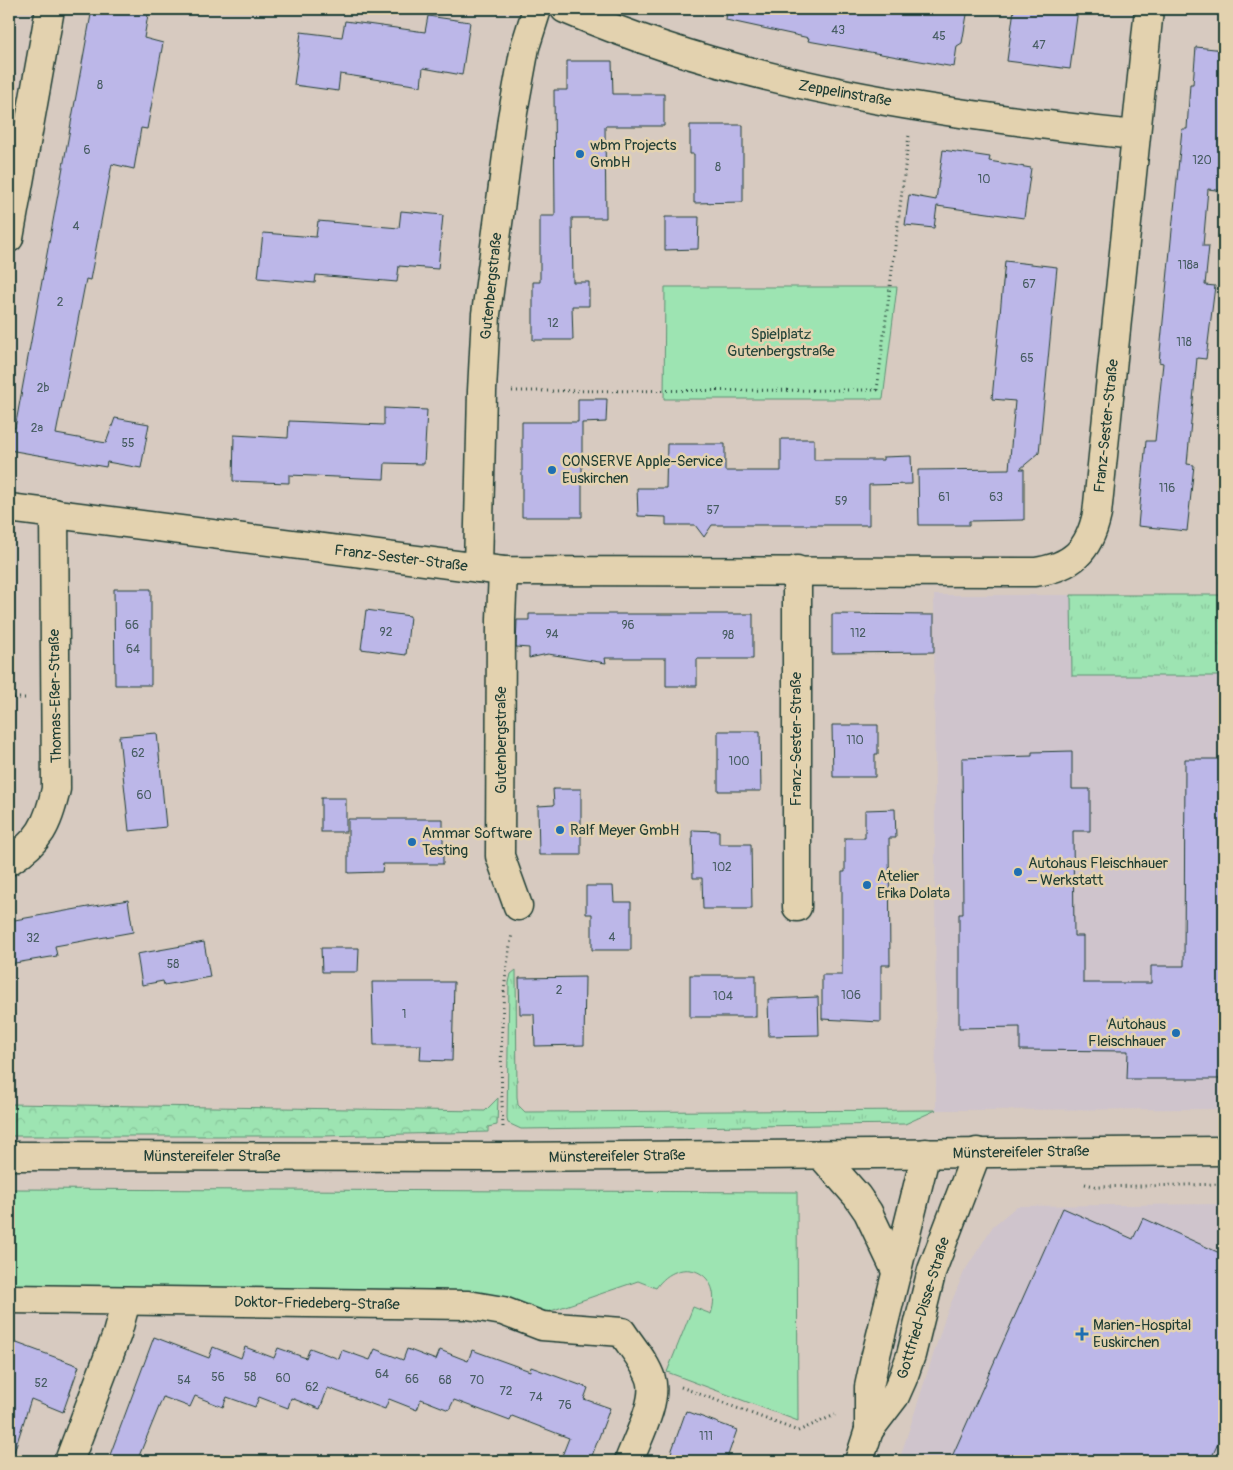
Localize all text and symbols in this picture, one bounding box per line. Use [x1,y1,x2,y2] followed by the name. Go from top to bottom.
[831,23,845,38] house number: 43
[932,29,946,44] house number: 45
[1032,38,1046,53] house number: 47
[797,76,893,111] street label: Zeppelinstraße
[97,78,103,93] house number: 8
[590,136,677,172] place label: wbm Projects GmbH
[84,143,91,158] house number: 6
[574,148,586,160] marker: wbm Projects GmbH
[1192,153,1212,168] house number: 120
[715,160,721,175] house number: 8
[978,172,990,187] house number: 10
[73,219,80,234] house number: 4
[476,231,507,340] street label: Gutenbergstraße
[1177,258,1199,273] house number: 118a
[1022,277,1036,292] house number: 67
[57,295,64,310] house number: 2
[547,316,559,331] house number: 12
[727,325,835,361] park label: Spielplatz Gutenbergstraße
[1176,335,1192,350] house number: 118
[1020,351,1034,366] house number: 65
[1090,358,1123,494] street label: Franz-Sester-Straße
[37,381,49,396] house number: 2b
[31,421,44,436] house number: 2a
[121,436,135,451] house number: 55
[562,452,723,488] place label: CONSERVE Apple-Service Euskirchen
[546,464,558,476] marker: CONSERVE Apple-Service Euskirchen
[1159,481,1175,496] house number: 116
[938,490,950,505] house number: 61
[989,490,1003,505] house number: 63
[835,494,847,509] house number: 59
[707,503,720,518] house number: 57
[333,541,469,576] street label: Franz-Sester-Straße
[125,618,139,633] house number: 66
[621,618,635,633] house number: 96
[380,625,393,640] house number: 92
[850,626,866,641] house number: 112
[545,627,559,642] house number: 94
[45,628,66,763] street label: Thomas-Eßer-Straße
[722,628,734,643] house number: 98
[126,642,140,657] house number: 64
[787,671,806,806] street label: Franz-Sester-Straße
[492,686,511,794] street label: Gutenbergstraße
[846,733,864,748] house number: 110
[131,746,145,761] house number: 62
[728,754,750,769] house number: 100
[136,788,152,803] house number: 60
[570,821,679,840] place label: Ralf Meyer GmbH
[422,824,533,860] place label: Ammar Software Testing
[554,824,566,836] marker: Ralf Meyer GmbH
[406,836,418,848] marker: Ammar Software Testing
[1027,854,1169,890] place label: Autohaus Fleischhauer – Werkstatt
[712,860,732,875] house number: 102
[1012,866,1024,878] marker: Autohaus Fleischhauer – Werkstatt
[877,867,950,903] place label: Atelier Erika Dolata
[861,879,873,891] marker: Atelier Erika Dolata
[609,930,616,945] house number: 4
[26,931,40,946] house number: 32
[167,957,179,972] house number: 58
[556,983,563,998] house number: 2
[841,988,861,1003] house number: 106
[713,989,733,1004] house number: 104
[402,1007,406,1022] house number: 1
[1088,1015,1167,1051] place label: Autohaus Fleischhauer
[1170,1027,1182,1039] marker: Autohaus Fleischhauer
[952,1142,1090,1163] street label: Münstereifeler Straße
[548,1146,686,1167] street label: Münstereifeler Straße
[144,1147,281,1166] street label: Münstereifeler Straße
[893,1234,954,1381] street label: Gottfried-Disse-Straße
[234,1293,401,1314] street label: Doktor-Friedeberg-Straße
[1093,1316,1191,1352] place label: Marien-Hospital Euskirchen
[1075,1327,1089,1341] marker: Marien-Hospital Euskirchen
[375,1367,389,1382] house number: 64
[211,1370,225,1385] house number: 56
[244,1370,256,1385] house number: 58
[275,1371,291,1386] house number: 60
[405,1372,419,1387] house number: 66
[177,1373,191,1388] house number: 54
[438,1373,452,1388] house number: 68
[470,1373,484,1388] house number: 70
[34,1376,48,1391] house number: 52
[305,1380,319,1395] house number: 62
[499,1384,513,1399] house number: 72
[529,1390,543,1405] house number: 74
[558,1398,572,1413] house number: 76
[699,1429,713,1444] house number: 111

